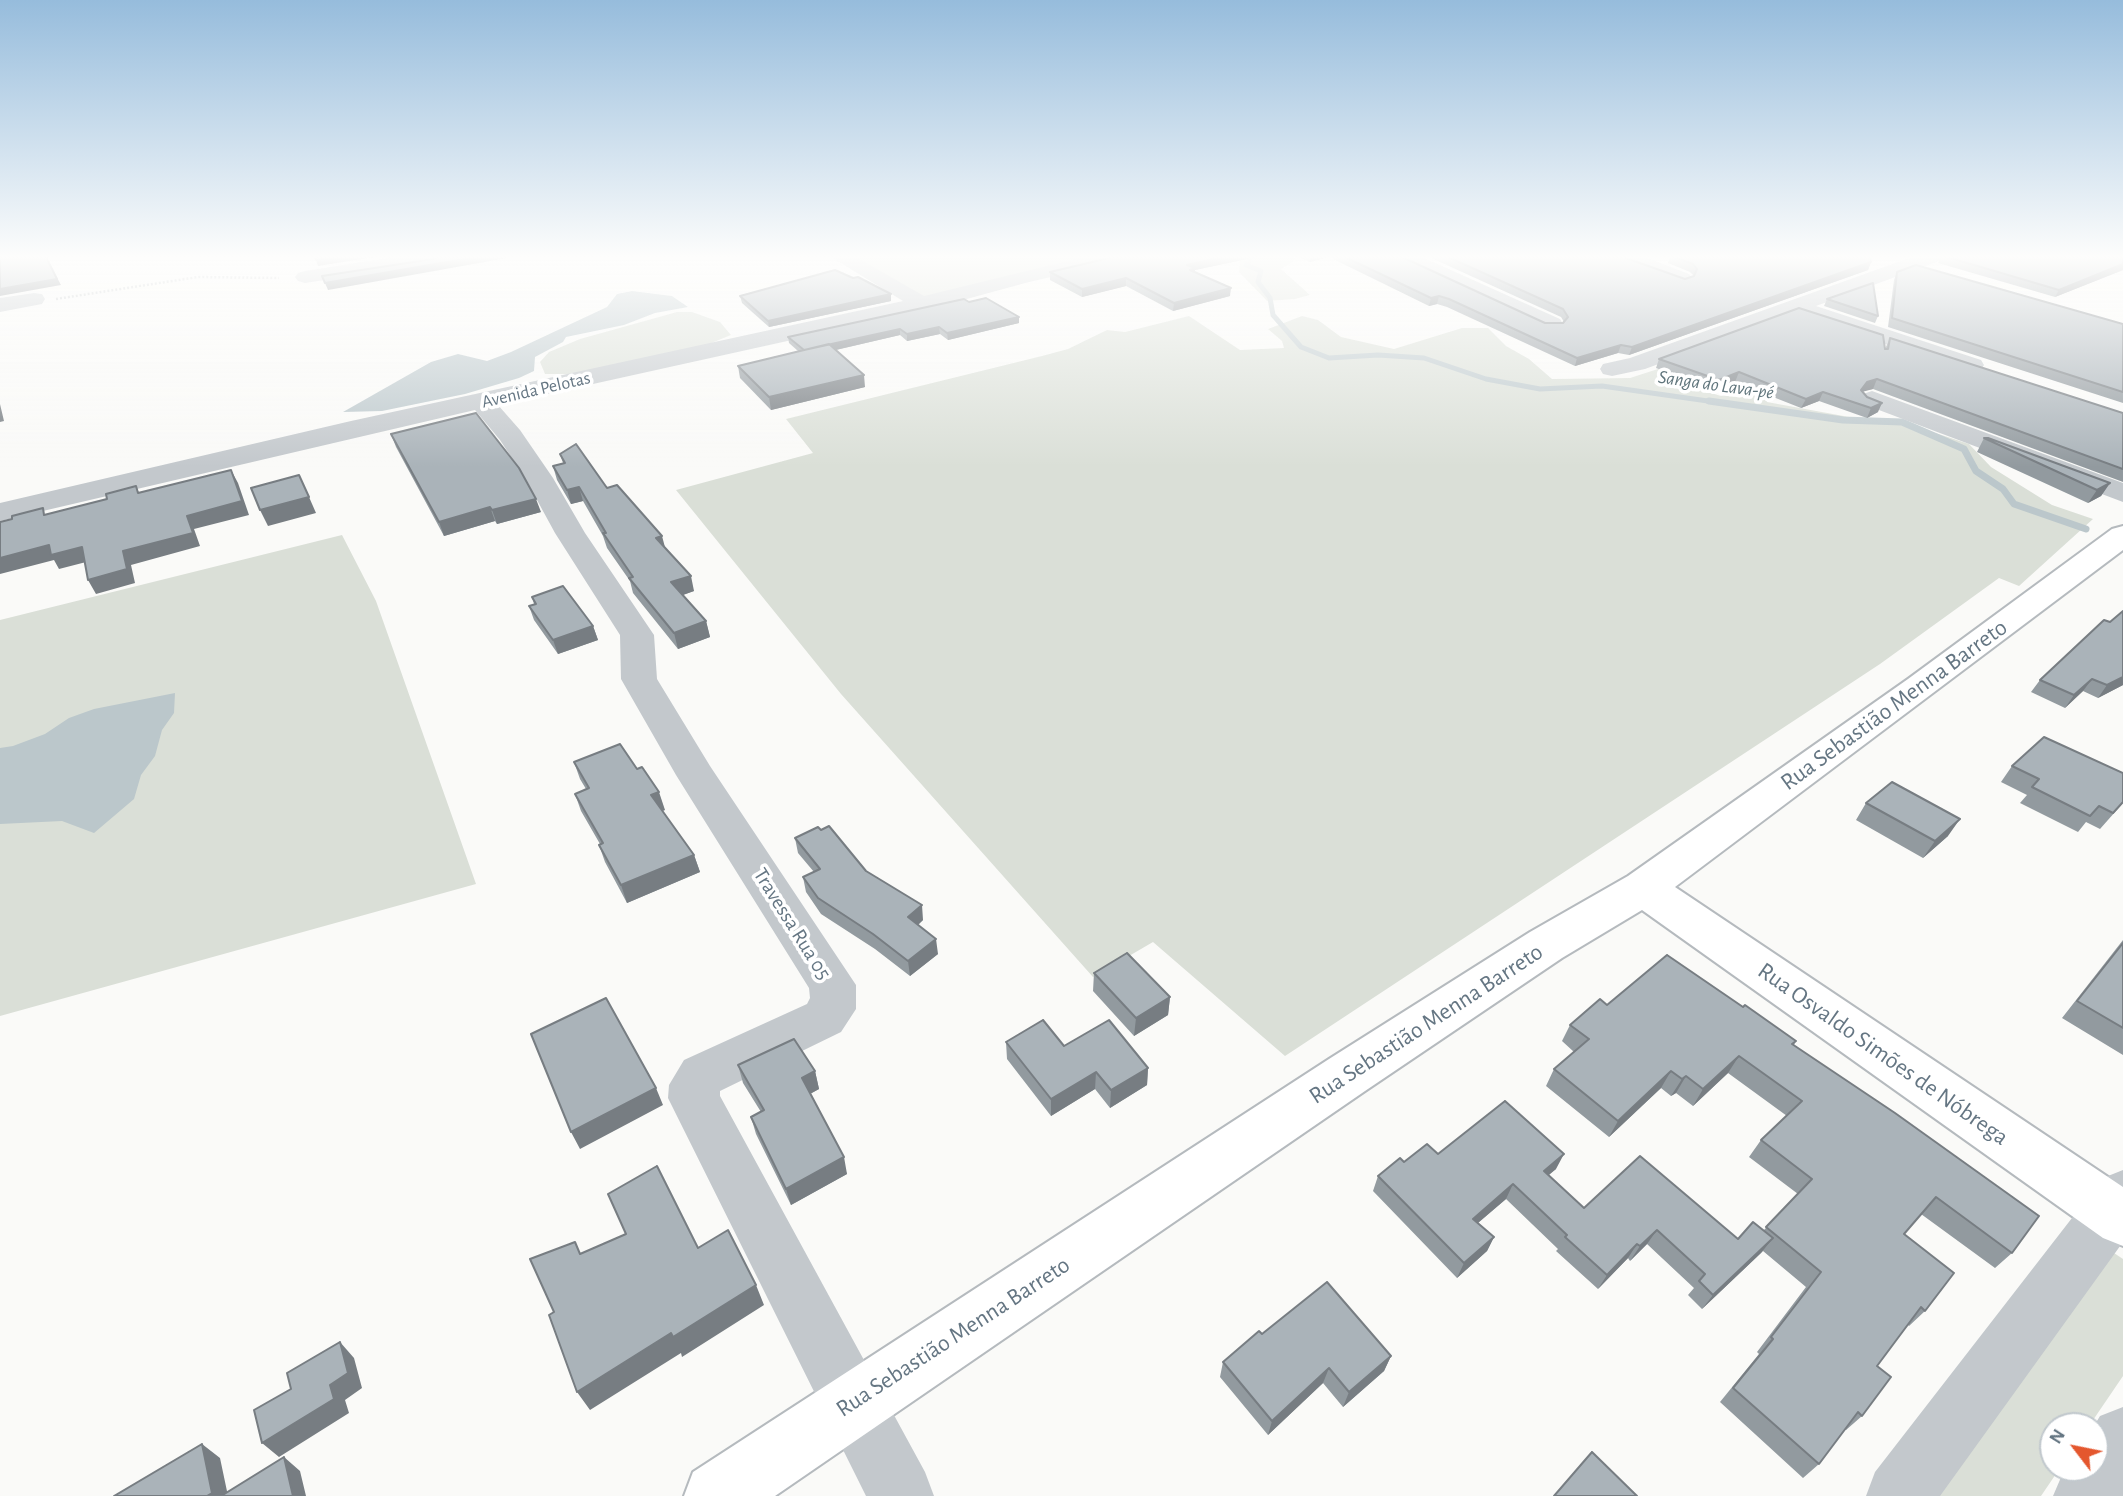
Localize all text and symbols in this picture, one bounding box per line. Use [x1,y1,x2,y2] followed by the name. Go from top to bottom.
[1657,366,1775,404] water label: Sanga do Lava-pé
[480,367,592,413] street label: Avenida Pelotas
[1775,613,2013,797] street label: Rua Sebastião Menna Barreto
[748,864,836,984] street label: Travessa Rua 05
[1304,938,1548,1110] street label: Rua Sebastião Menna Barreto
[1752,956,2014,1152] street label: Rua Osvaldo Simões de Nóbrega
[831,1251,1075,1423] street label: Rua Sebastião Menna Barreto
[2039,1412,2109,1482] north arrow
[2046,1426,2069,1447] text: N

